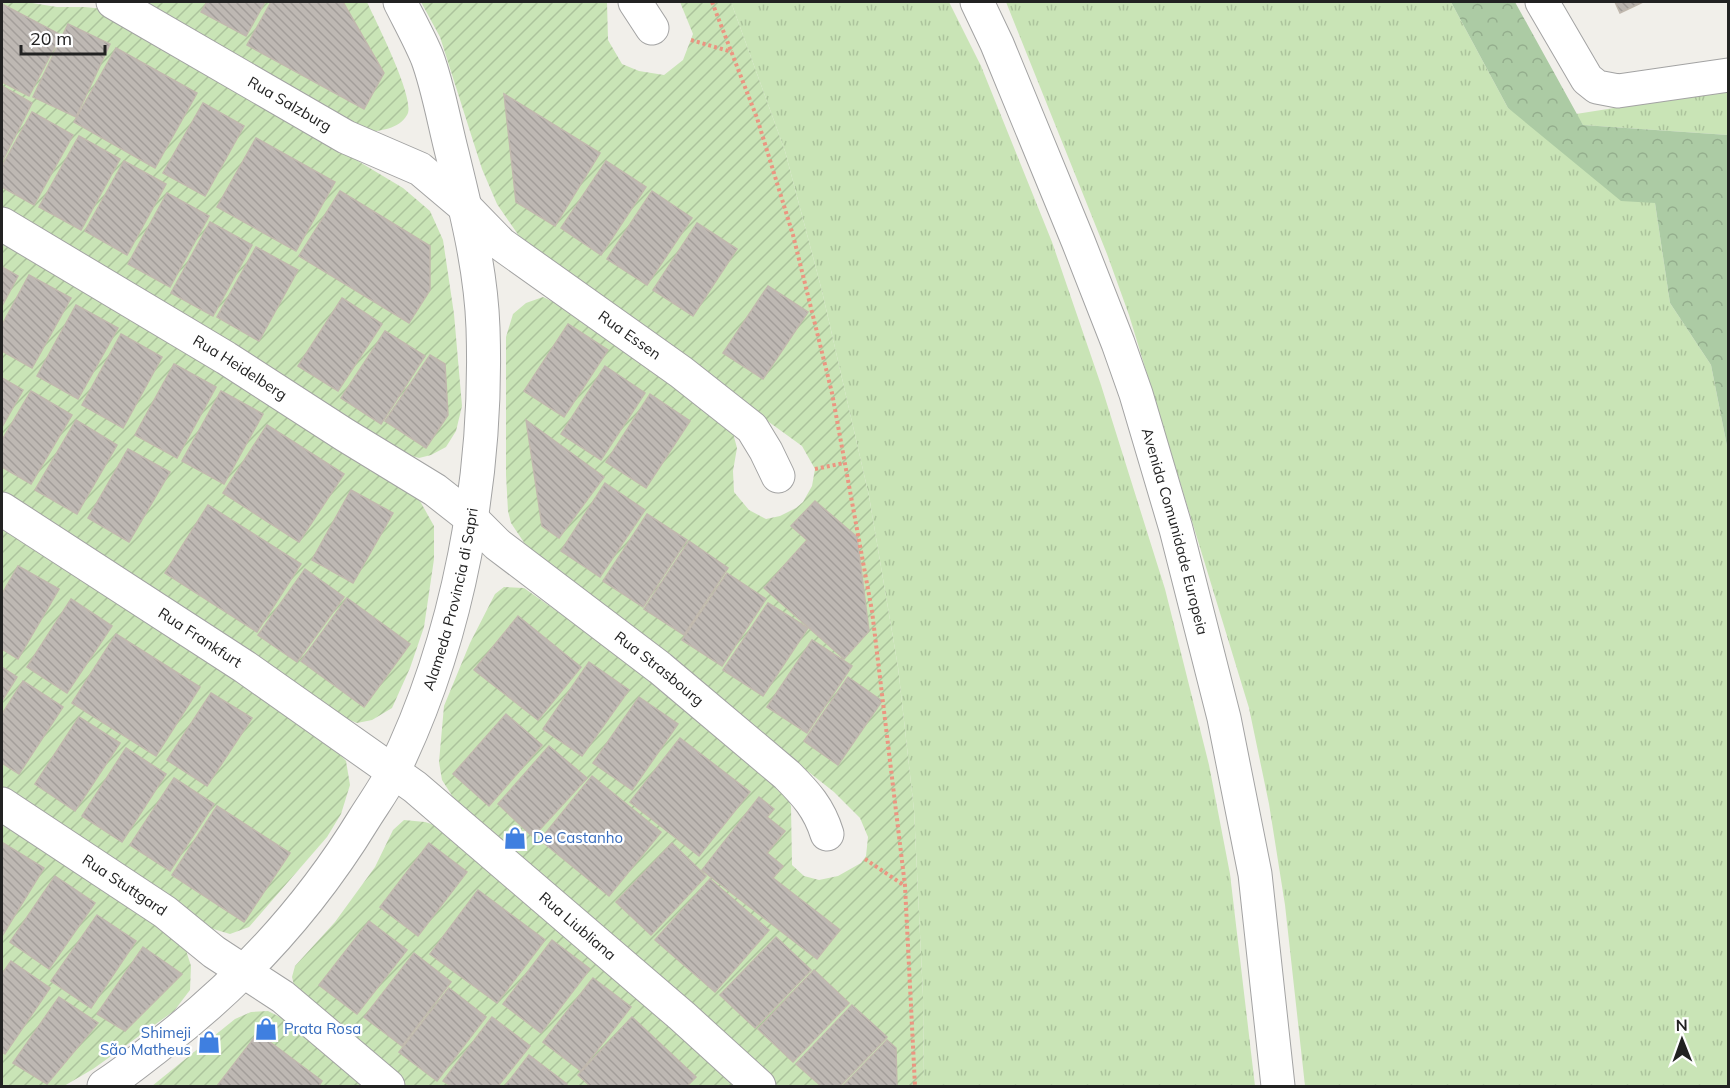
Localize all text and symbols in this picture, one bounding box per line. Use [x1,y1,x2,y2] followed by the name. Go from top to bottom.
[21,18,105,56] scale bar
[30,27,72,50] text: 20 m
[244,72,335,136] street label: Rua Salzburg
[595,306,665,364] street label: Rua Essen
[190,331,291,404] street label: Rua Heidelberg
[1138,426,1213,637] street label: Avenida Comunidade Europeia
[418,506,482,693] street label: Alameda Provincia di Sapri
[155,603,246,671] street label: Rua Frankfurt
[611,627,708,710] street label: Rua Strasbourg
[502,825,528,851] shop icon: De Castanho
[533,828,623,847] place label: De Castanho
[79,850,171,920] street label: Rua Stuttgard
[535,888,620,964] street label: Rua Liubliana
[1652,1010,1712,1070] north arrow
[1676,1015,1688,1035] text: N
[253,1016,279,1042] shop icon: Prata Rosa
[284,1019,361,1038] place label: Prata Rosa
[100,1023,191,1059] place label: Shimeji São Matheus
[196,1029,222,1055] shop icon: Shimeji São Matheus

